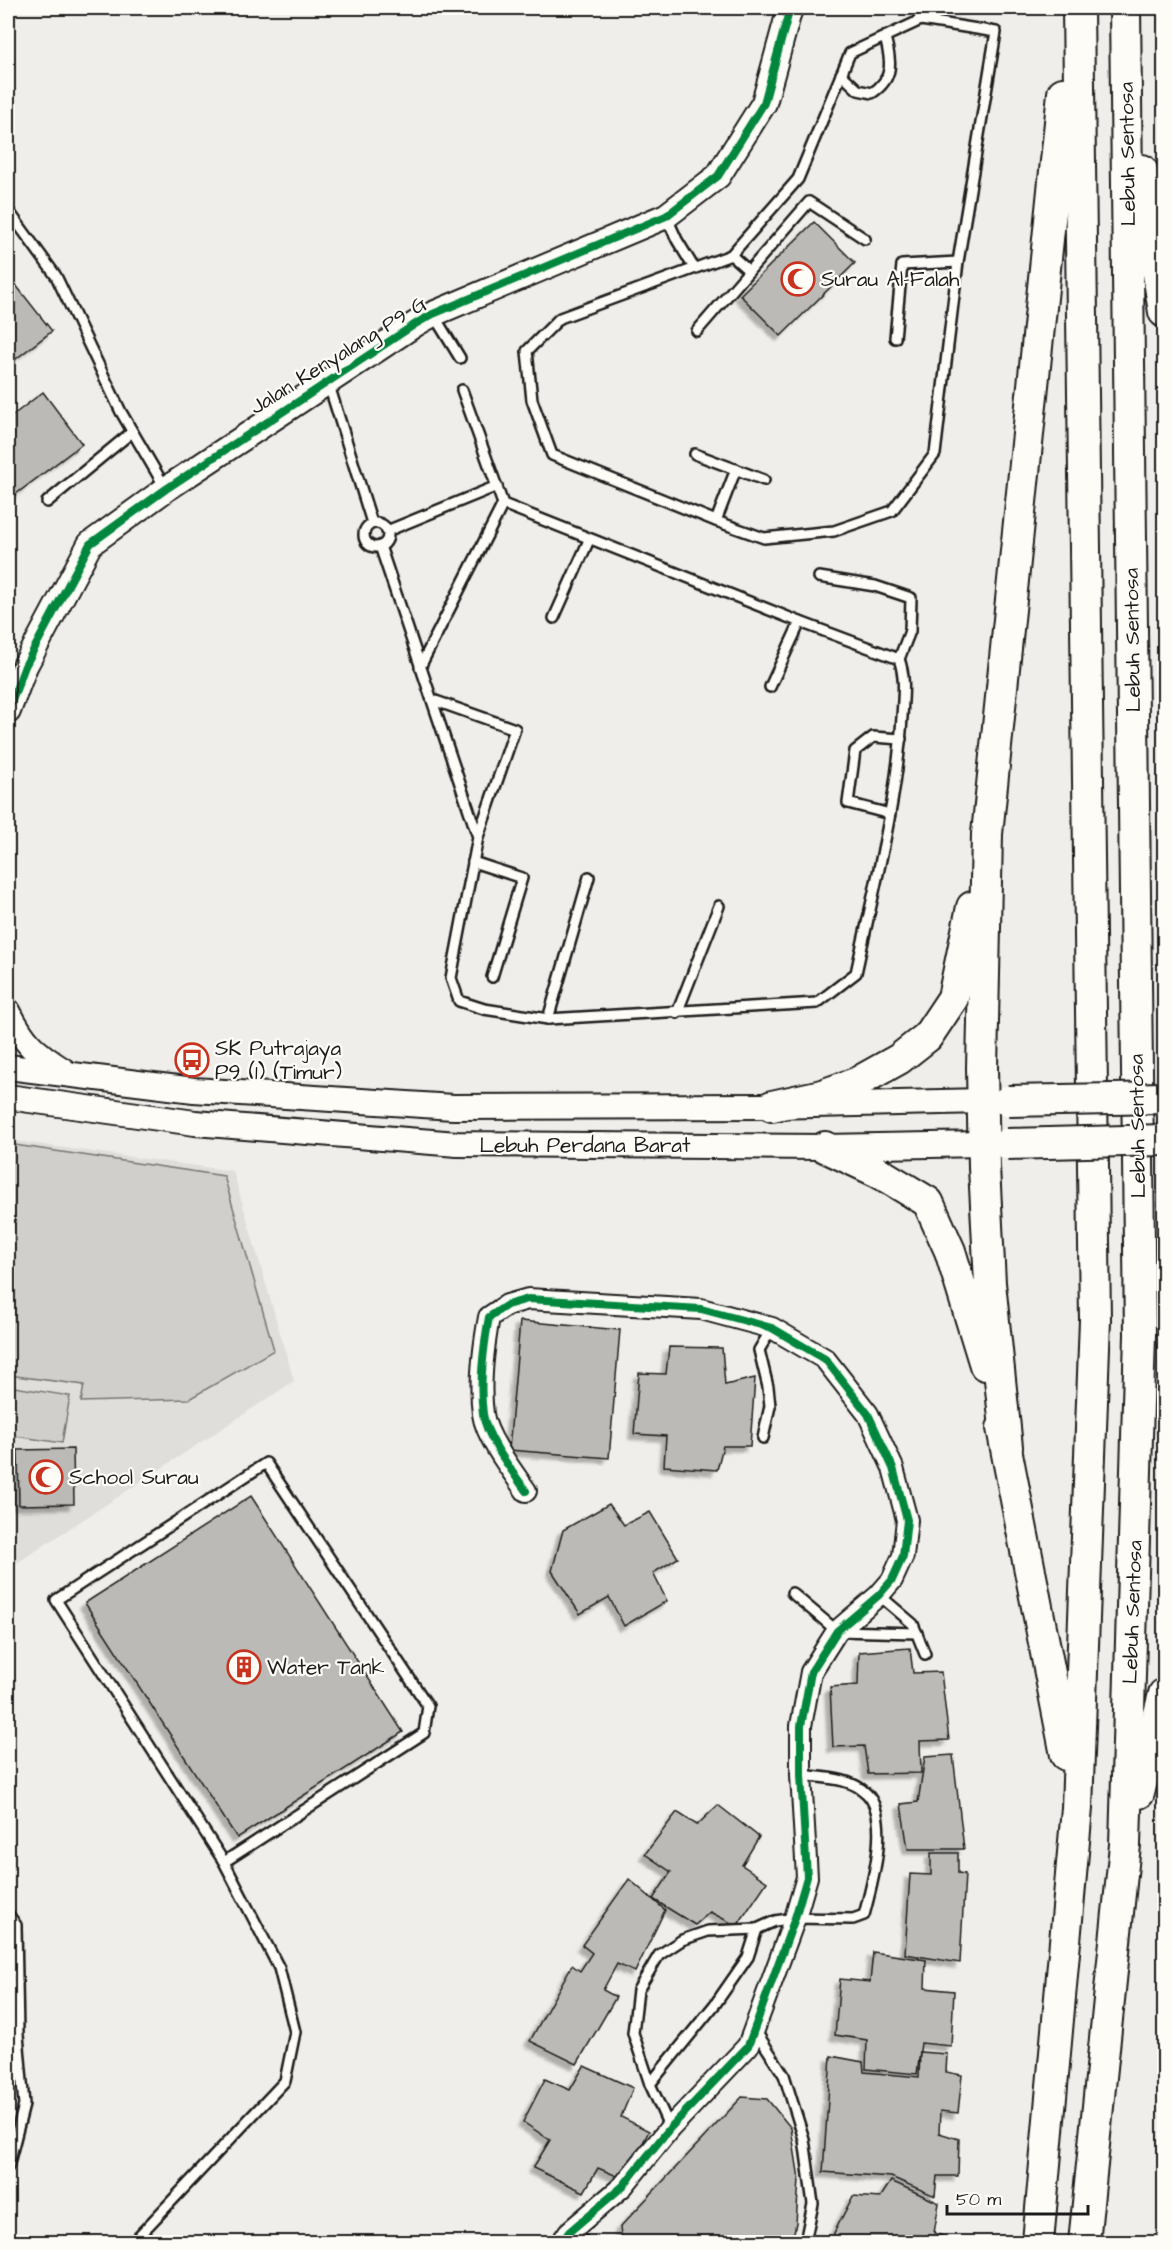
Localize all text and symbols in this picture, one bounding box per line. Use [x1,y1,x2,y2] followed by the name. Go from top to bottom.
[1112,81,1143,226] street label: Lebuh Sentosa
[780,261,816,297] mosque icon: Surau Al-Falah
[821,265,960,294] place label: Surau Al-Falah
[244,289,434,423] street label: Jalan Kenyalang P9 G
[1117,567,1148,712] street label: Lebuh Sentosa
[215,1034,342,1087] place label: SK Putrajaya P9 (1) (Timur)
[174,1042,210,1078] bus stop icon: SK Putrajaya P9 (1) (Timur)
[1122,1053,1153,1198] street label: Lebuh Sentosa
[480,1131,691,1160] street label: Lebuh Perdana Barat
[28,1459,64,1495] mosque icon: School Surau
[69,1463,199,1492] place label: School Surau
[1115,1539,1150,1685] street label: Lebuh Sentosa
[226,1649,262,1685] building icon: Water Tank
[267,1653,385,1682] place label: Water Tank
[947,2178,1088,2216] scale bar
[956,2187,1001,2212] text: 50 m

